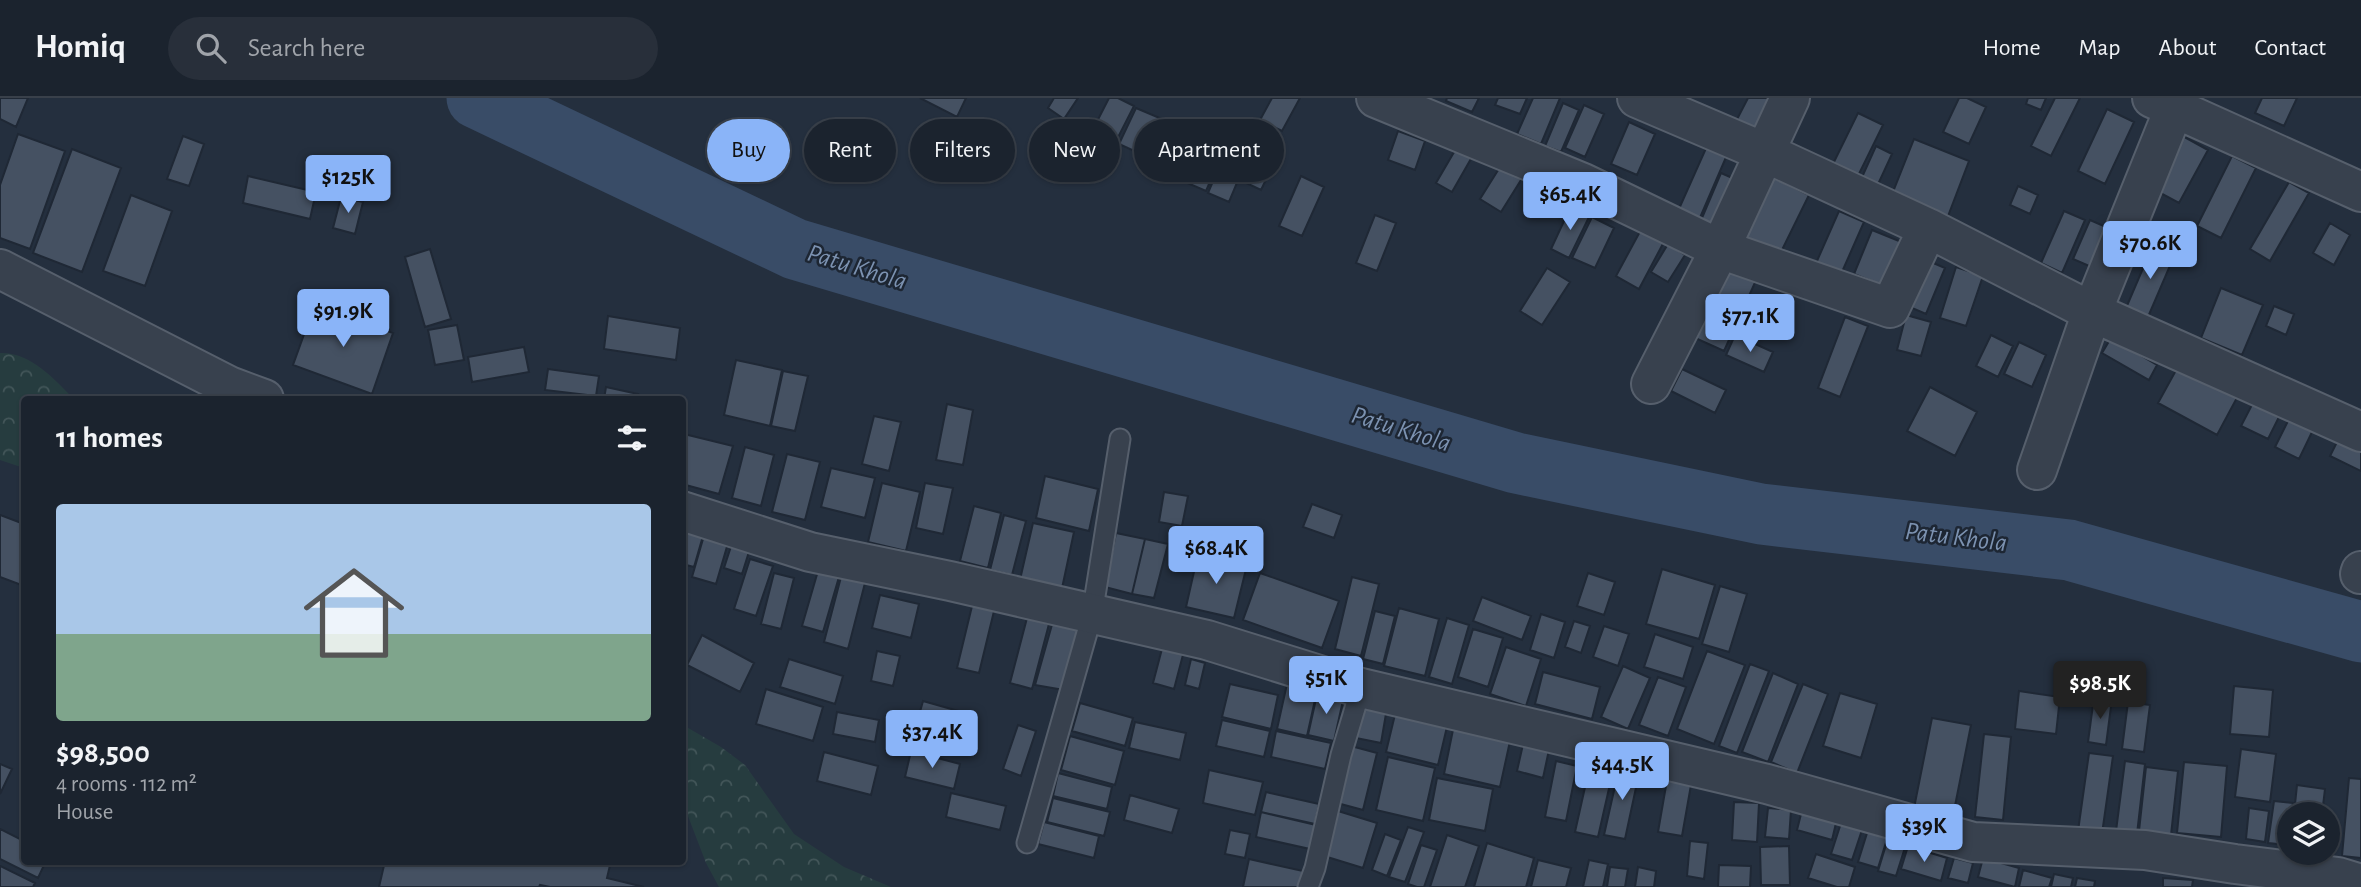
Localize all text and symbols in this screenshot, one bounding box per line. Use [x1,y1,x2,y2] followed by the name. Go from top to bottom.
[168,17,658,80] search box
[192,29,230,67] icon: search
[35,31,126,64] text: Homiq
[248,35,365,61] text: Search here
[1983,36,2041,60] text: Home
[2079,36,2121,60] text: Map
[2159,36,2216,60] text: About
[2254,36,2326,60] text: Contact
[707,119,790,182] chip: Buy
[804,119,896,182] chip: Rent
[910,119,1015,182] chip: Filters
[1029,119,1120,182] chip: New
[1134,119,1284,182] chip: Apartment
[299,156,397,215] pin: $125K
[322,166,374,189] text: $125K
[1513,172,1627,232] pin: $65.4K
[1539,183,1601,206] text: $65.4K
[2093,222,2207,281] pin: $70.6K
[2119,232,2181,255] text: $70.6K
[804,240,910,294] water label: Patu Khola
[286,289,400,349] pin: $91.9K
[1693,294,1807,354] pin: $77.1K
[313,300,373,323] text: $91.9K
[1721,305,1779,328] text: $77.1K
[1348,402,1454,456] water label: Patu Khola
[613,419,651,457] icon: filters
[56,423,163,453] text: 11 homes
[1904,518,2008,556] water label: Patu Khola
[1159,526,1273,586] pin: $68.4K
[1184,537,1248,560] text: $68.4K
[291,550,417,676] icon: home
[1285,656,1367,716] pin: $51K
[2043,662,2157,721] pin: $98.5K
[1305,667,1347,690] text: $51K
[2069,672,2131,695] text: $98.5K
[875,710,989,770] pin: $37.4K
[902,721,962,744] text: $37.4K
[56,738,150,768] text: $98,500
[1565,742,1679,802] pin: $44.5K
[1591,753,1653,776] text: $44.5K
[56,773,197,796] text: 4 rooms · 112 m²
[56,801,113,824] text: House
[2277,802,2340,865] map controls
[2277,802,2340,865] button: layers
[1883,804,1965,864] pin: $39K
[1902,815,1946,838] text: $39K

